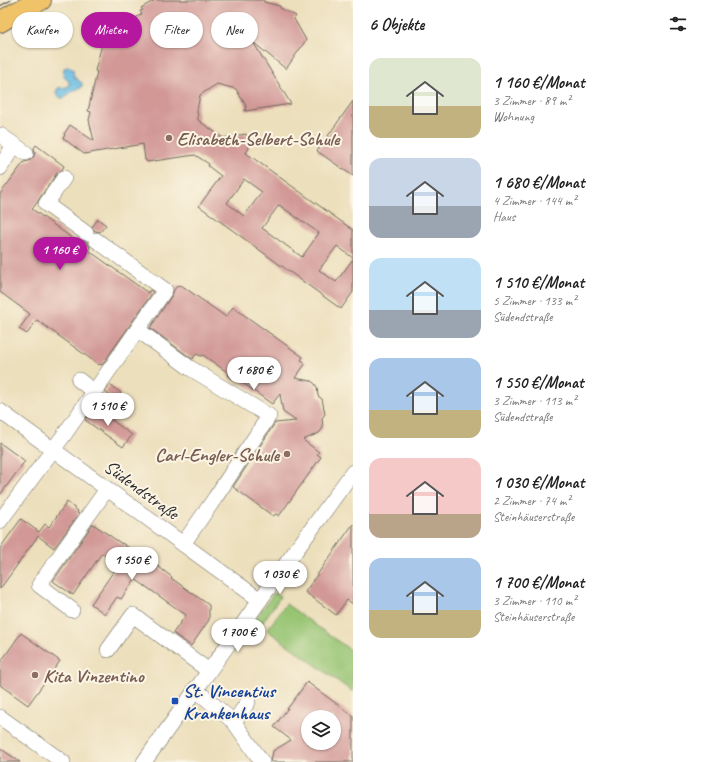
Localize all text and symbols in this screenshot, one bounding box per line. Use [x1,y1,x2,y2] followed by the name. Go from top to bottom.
[12,12,73,48] chip: Kaufen
[81,12,142,48] chip: Mieten
[150,12,203,48] chip: Filter
[211,12,258,48] chip: Neu
[667,13,689,35] icon: filters
[369,14,424,35] text: 6 Objekte
[493,72,584,93] text: 1 160 €/Monat
[401,74,449,122] icon: home
[493,93,570,109] text: 3 Zimmer · 89 m²
[493,109,534,125] text: Wohnung
[177,127,341,151] place label: Elisabeth-Selbert-Schule
[164,133,174,143] marker: Elisabeth-Selbert-Schule
[493,172,584,193] text: 1 680 €/Monat
[401,174,449,222] icon: home
[493,193,576,209] text: 4 Zimmer · 144 m²
[493,209,515,225] text: Haus
[23,237,97,271] pin: 1 160 €
[42,242,78,258] text: 1 160 €
[493,272,584,293] text: 1 510 €/Monat
[401,274,449,322] icon: home
[493,293,576,309] text: 5 Zimmer · 133 m²
[493,309,552,325] text: Südendstraße
[217,357,291,391] pin: 1 680 €
[236,362,272,378] text: 1 680 €
[493,372,584,393] text: 1 550 €/Monat
[401,374,449,422] icon: home
[71,393,145,427] pin: 1 510 €
[493,393,576,409] text: 3 Zimmer · 113 m²
[90,398,126,414] text: 1 510 €
[493,409,552,425] text: Südendstraße
[155,443,281,467] place label: Carl-Engler-Schule
[282,449,292,459] marker: Carl-Engler-Schule
[99,455,185,526] street label: Südendstraße
[493,472,584,493] text: 1 030 €/Monat
[401,474,449,522] icon: home
[493,493,570,509] text: 2 Zimmer · 74 m²
[493,509,574,525] text: Steinhäuserstraße
[95,547,169,581] pin: 1 550 €
[114,552,150,568] text: 1 550 €
[243,561,317,595] pin: 1 030 €
[262,566,298,582] text: 1 030 €
[493,572,584,593] text: 1 700 €/Monat
[401,574,449,622] icon: home
[493,593,576,609] text: 3 Zimmer · 110 m²
[493,609,574,625] text: Steinhäuserstraße
[201,619,275,653] pin: 1 700 €
[220,624,256,640] text: 1 700 €
[43,664,145,688] place label: Kita Vinzentino
[30,670,40,680] marker: Kita Vinzentino
[183,679,277,725] place label: St. Vincentius Krankenhaus
[170,696,180,706] marker: St. Vincentius Krankenhaus
[301,710,341,750] map controls
[301,710,341,750] button: layers

